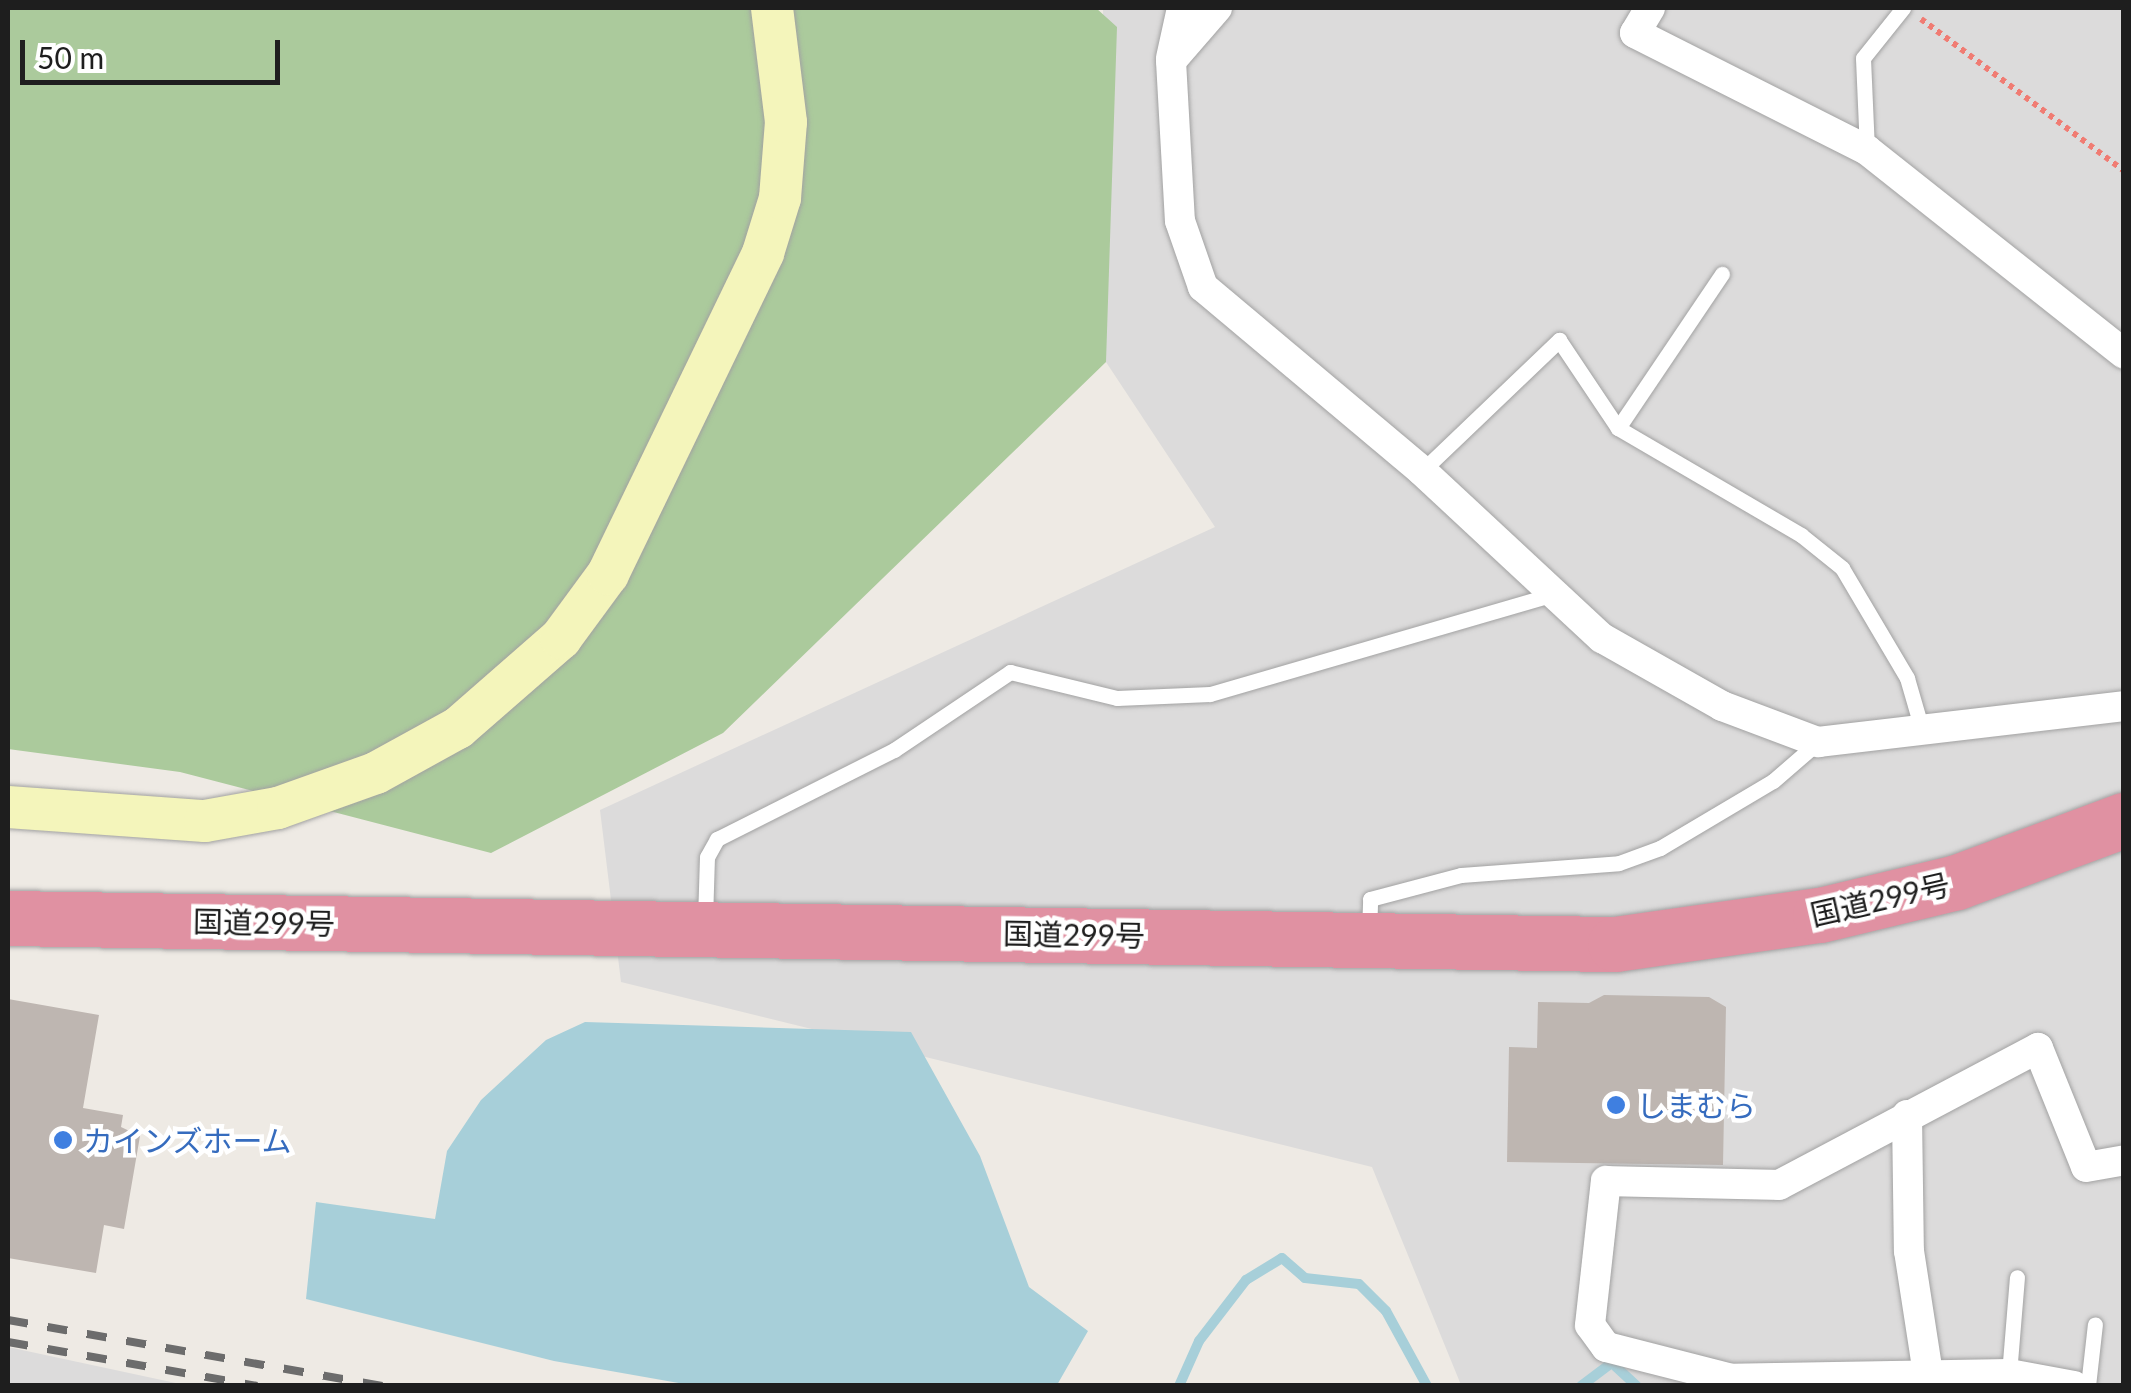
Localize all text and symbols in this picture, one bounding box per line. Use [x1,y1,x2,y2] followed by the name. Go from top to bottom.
[25,20,285,82] scale bar
[37,39,104,75] text: 50 m
[1807,865,1953,933] street label: 国道299号
[193,903,335,941] street label: 国道299号
[1003,915,1145,953] street label: 国道299号
[1636,1087,1756,1123] place label: しまむら
[1605,1094,1627,1116] marker: しまむら
[83,1122,293,1158] place label: カインズホーム
[52,1129,74,1151] marker: カインズホーム

